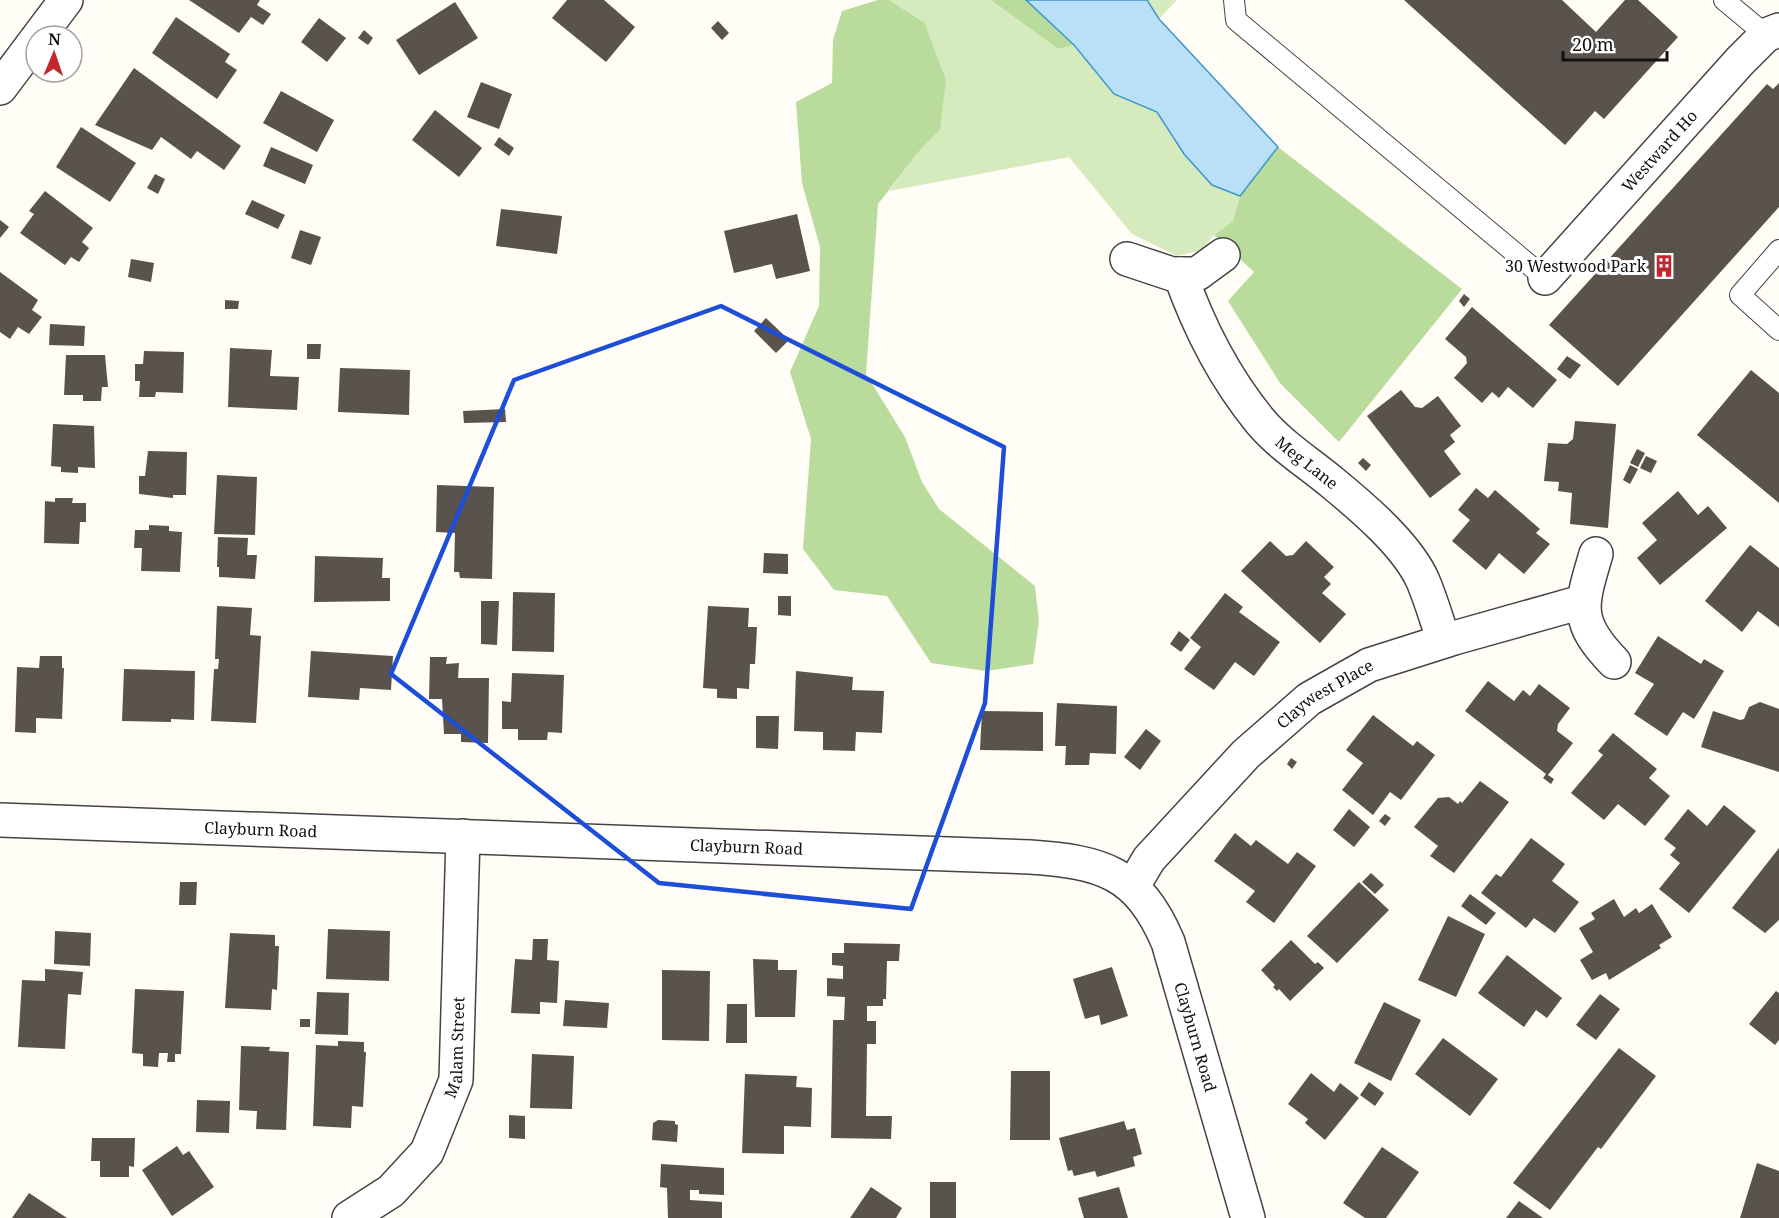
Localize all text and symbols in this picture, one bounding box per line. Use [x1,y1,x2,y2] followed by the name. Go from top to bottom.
[24,24,84,84] north arrow
[1563,24,1666,62] scale bar
[48,28,62,50] text: N
[1572,32,1614,56] text: 20 m
[1617,105,1702,197] street label: Westward Ho
[1651,253,1677,279] building icon: 30 Westwood Park
[1505,255,1647,277] place label: 30 Westwood Park
[1271,431,1343,494] street label: Meg Lane
[1272,654,1377,734] street label: Claywest Place
[204,816,318,842] street label: Clayburn Road
[690,834,804,860] street label: Clayburn Road
[1169,980,1222,1095] street label: Clayburn Road
[439,996,469,1101] street label: Malam Street

